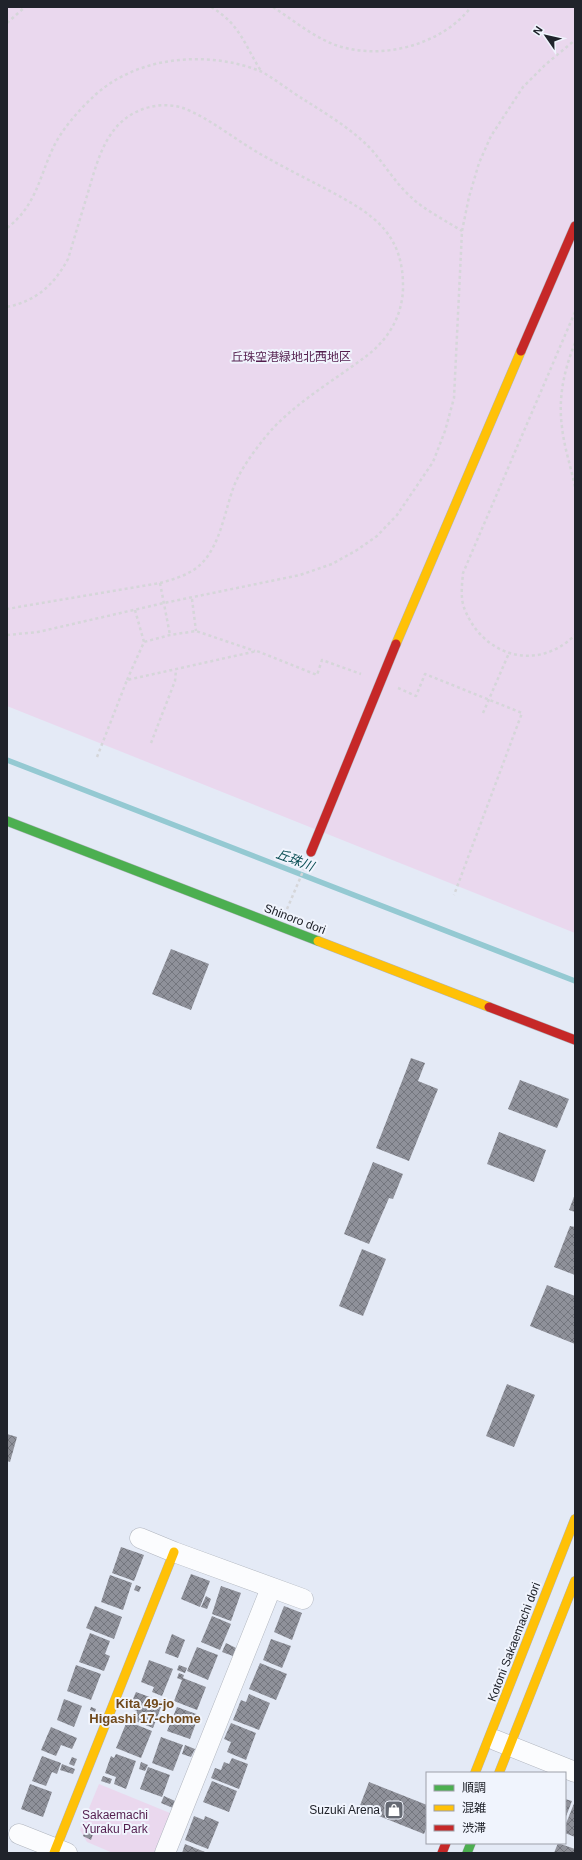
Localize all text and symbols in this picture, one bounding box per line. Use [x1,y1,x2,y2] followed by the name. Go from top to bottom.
[526,16,566,56] north arrow
[531,24,545,37] text: N
[231,350,351,364] park label: 丘珠空港緑地北西地区
[274,846,318,875] water label: 丘珠川
[262,901,328,937] street label: Shinoro dori
[485,1580,543,1704] street label: Kotoni Sakaemachi dori
[89,1696,201,1726] district label: Kita 49-jo Higashi 17-chome
[426,1772,566,1844] legend
[462,1781,486,1795] text: 順調
[383,1799,405,1821] shop icon: Suzuki Arena
[462,1801,486,1815] text: 混雑
[309,1803,380,1817] place label: Suzuki Arena
[82,1808,149,1836] park label: Sakaemachi Yuraku Park
[462,1821,486,1835] text: 渋滞

